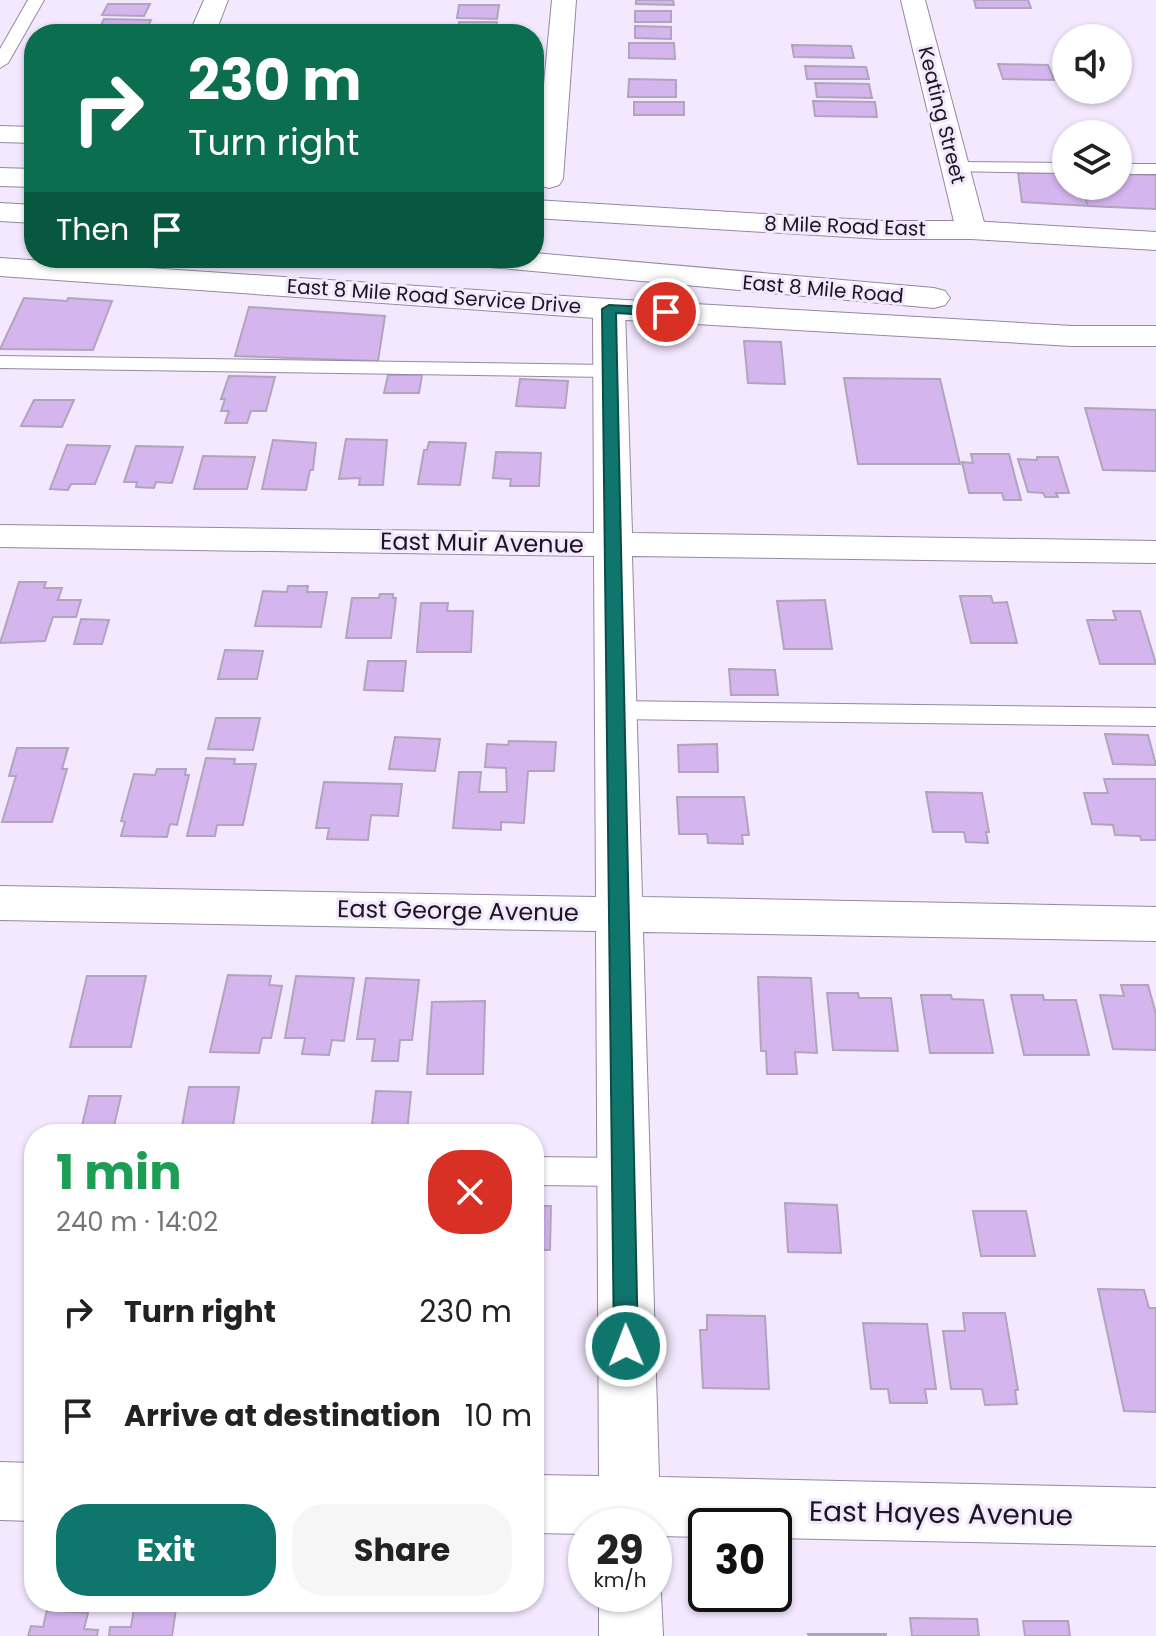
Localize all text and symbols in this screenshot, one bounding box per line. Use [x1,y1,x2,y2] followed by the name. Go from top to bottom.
[1052,24,1132,200] map controls
[1052,24,1132,104] button: sound
[188,41,362,120] text: 230 m
[911,44,973,186] street label: Keating Street
[56,56,160,160] icon: right
[188,117,359,168] text: Turn right
[1052,120,1132,200] button: layers
[56,208,129,251] text: Then
[145,208,189,252] icon: arrive
[764,209,926,243] street label: 8 Mile Road East
[741,268,905,310] street label: East 8 Mile Road
[286,272,582,320] street label: East 8 Mile Road Service Drive
[632,278,700,346] pin
[644,290,688,334] icon: arrive
[380,524,584,561] street label: East Muir Avenue
[337,892,579,929] street label: East George Avenue
[56,1139,182,1206] text: 1 min
[428,1150,512,1234] button: close
[56,1204,218,1240] text: 240 m · 14:02
[56,1290,100,1334] icon: right
[124,1290,276,1333] text: Turn right
[419,1290,512,1333] text: 230 m
[584,1304,668,1388] position arrow
[56,1394,100,1438] icon: arrive
[124,1394,441,1437] text: Arrive at destination
[465,1394,532,1437] text: 10 m
[809,1492,1073,1535] street label: East Hayes Avenue
[56,1504,276,1596] button: Exit
[292,1504,512,1596] button: Share
[688,1508,792,1612] speed limit sign: 30
[596,1522,644,1578] text: 29
[593,1566,647,1594] text: km/h

